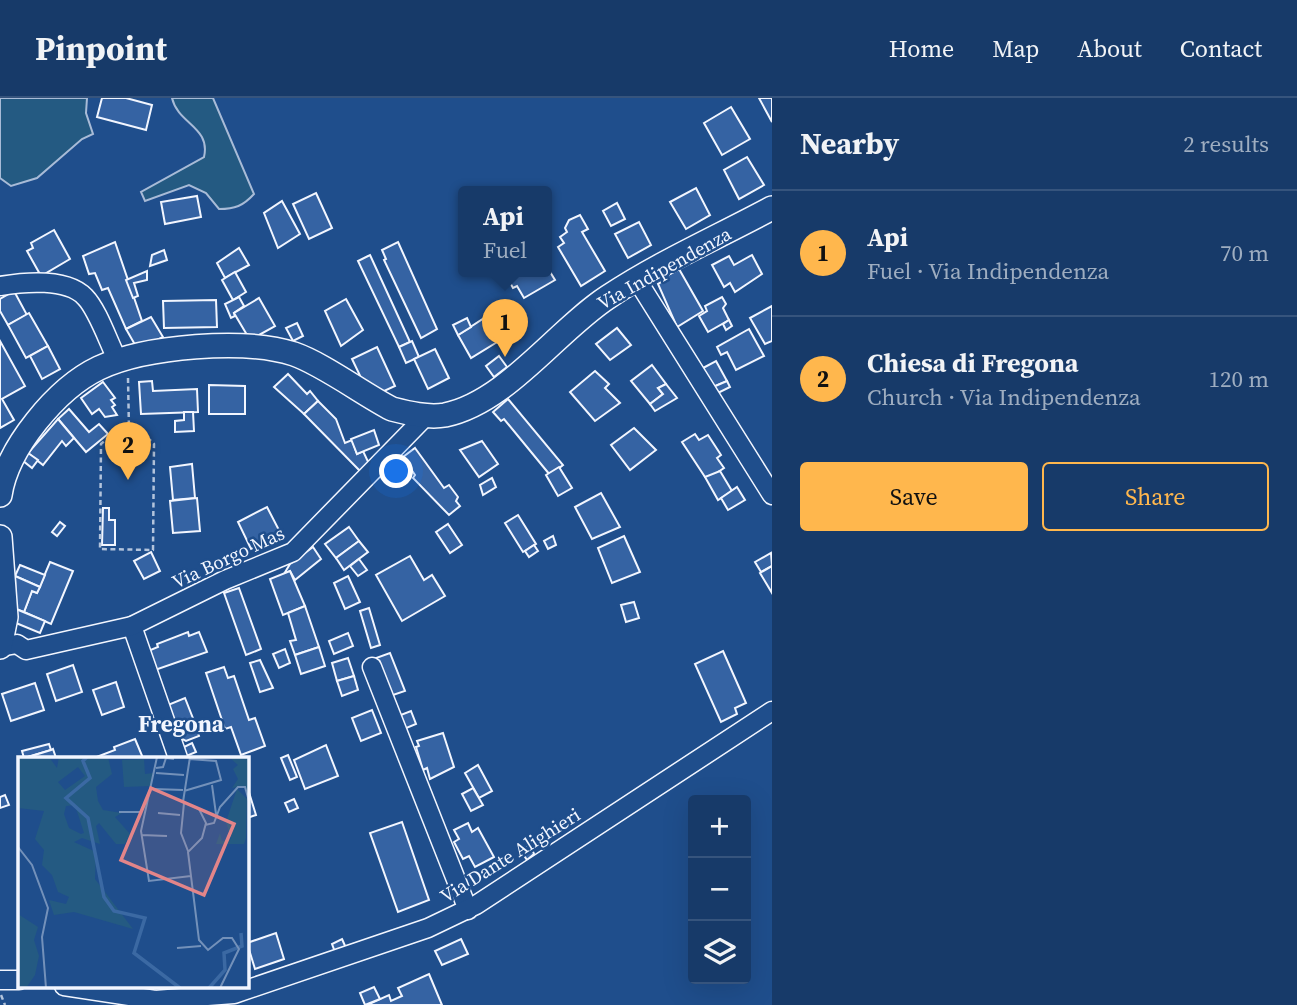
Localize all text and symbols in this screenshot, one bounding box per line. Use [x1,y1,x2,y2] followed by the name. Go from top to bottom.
[35,26,167,71] text: Pinpoint
[889,32,954,65] text: Home
[992,32,1039,65] text: Map
[1077,32,1142,65] text: About
[1180,32,1262,65] text: Contact
[800,123,899,164] text: Nearby
[1183,128,1269,160] text: 2 results
[458,186,552,277] popup
[483,198,524,234] text: Api
[867,219,908,255] text: Api
[592,220,736,316] street label: Via Indipendenza
[483,234,527,266] text: Fuel
[817,237,829,269] text: 1
[1220,237,1269,269] text: 70 m
[867,255,1109,287] text: Fuel · Via Indipendenza
[482,299,528,357] pin: 1
[867,345,1079,381] text: Chiesa di Fregona
[817,363,829,395] text: 2
[1208,363,1269,395] text: 120 m
[867,381,1141,413] text: Church · Via Indipendenza
[105,422,151,480] pin: 2
[379,454,413,488] your location
[800,462,1028,531] button: Save
[1042,462,1269,531] button: Share
[167,520,289,594] street label: Via Borgo Mas
[138,708,225,740] district label: Fregona
[18,757,248,988] inset map
[688,795,751,984] map controls
[688,795,751,858] button: +
[435,801,585,909] street label: Via Dante Alighieri
[688,858,751,921] button: −
[688,921,751,984] button: layers

